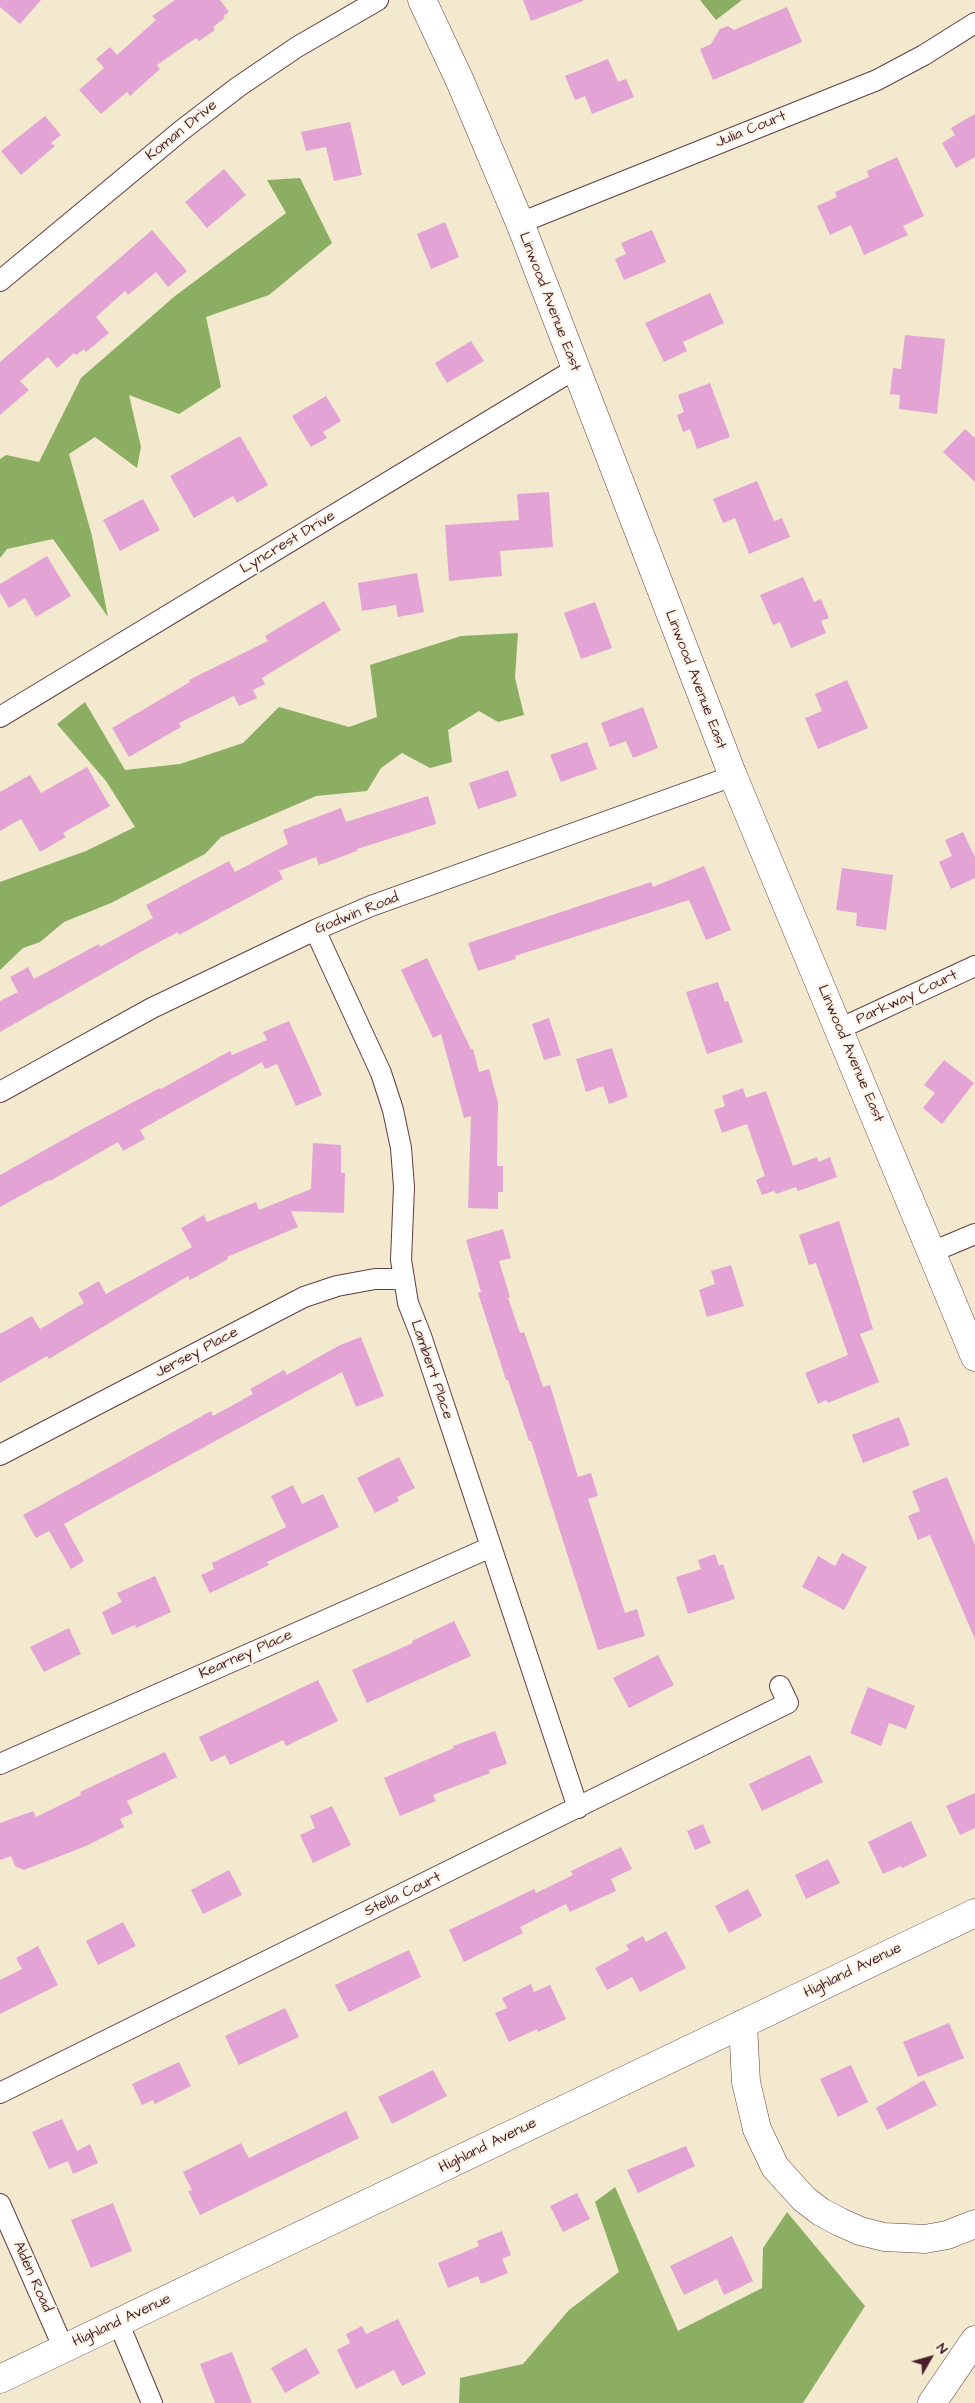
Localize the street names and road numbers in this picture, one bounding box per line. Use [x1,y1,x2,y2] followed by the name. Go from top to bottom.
[143,97,221,165] street label: Koman Drive
[713,108,789,152] street label: Julia Court
[514,230,584,374] street label: Linwood Avenue East
[237,508,339,578] street label: Lyncrest Drive
[660,608,730,752] street label: Linwood Avenue East
[312,889,402,939] street label: Godwin Road
[853,967,961,1029] street label: Parkway Court
[813,983,887,1125] street label: Linwood Avenue East
[406,1318,456,1422] street label: Lambert Place
[152,1324,242,1382] street label: Jersey Place
[197,1626,295,1684] street label: Kearney Place
[362,1869,444,1921] street label: Stella Court
[801,1940,905,2002] street label: Highland Avenue
[436,2115,540,2177] street label: Highland Avenue
[8,2239,56,2315] street label: Alden Road
[70,2290,174,2352] street label: Highland Avenue

